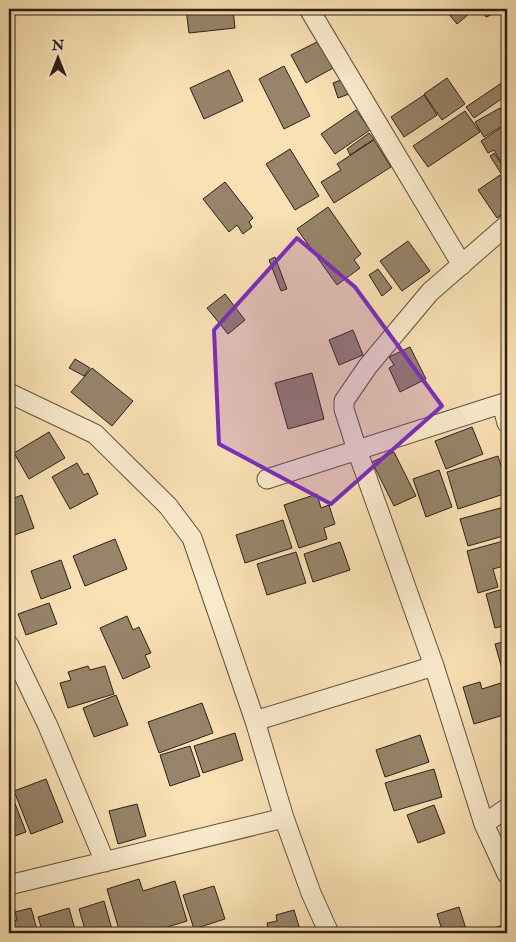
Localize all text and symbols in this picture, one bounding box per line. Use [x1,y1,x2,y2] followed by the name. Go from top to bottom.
[32,32,82,82] north arrow
[51,37,65,54] text: N

